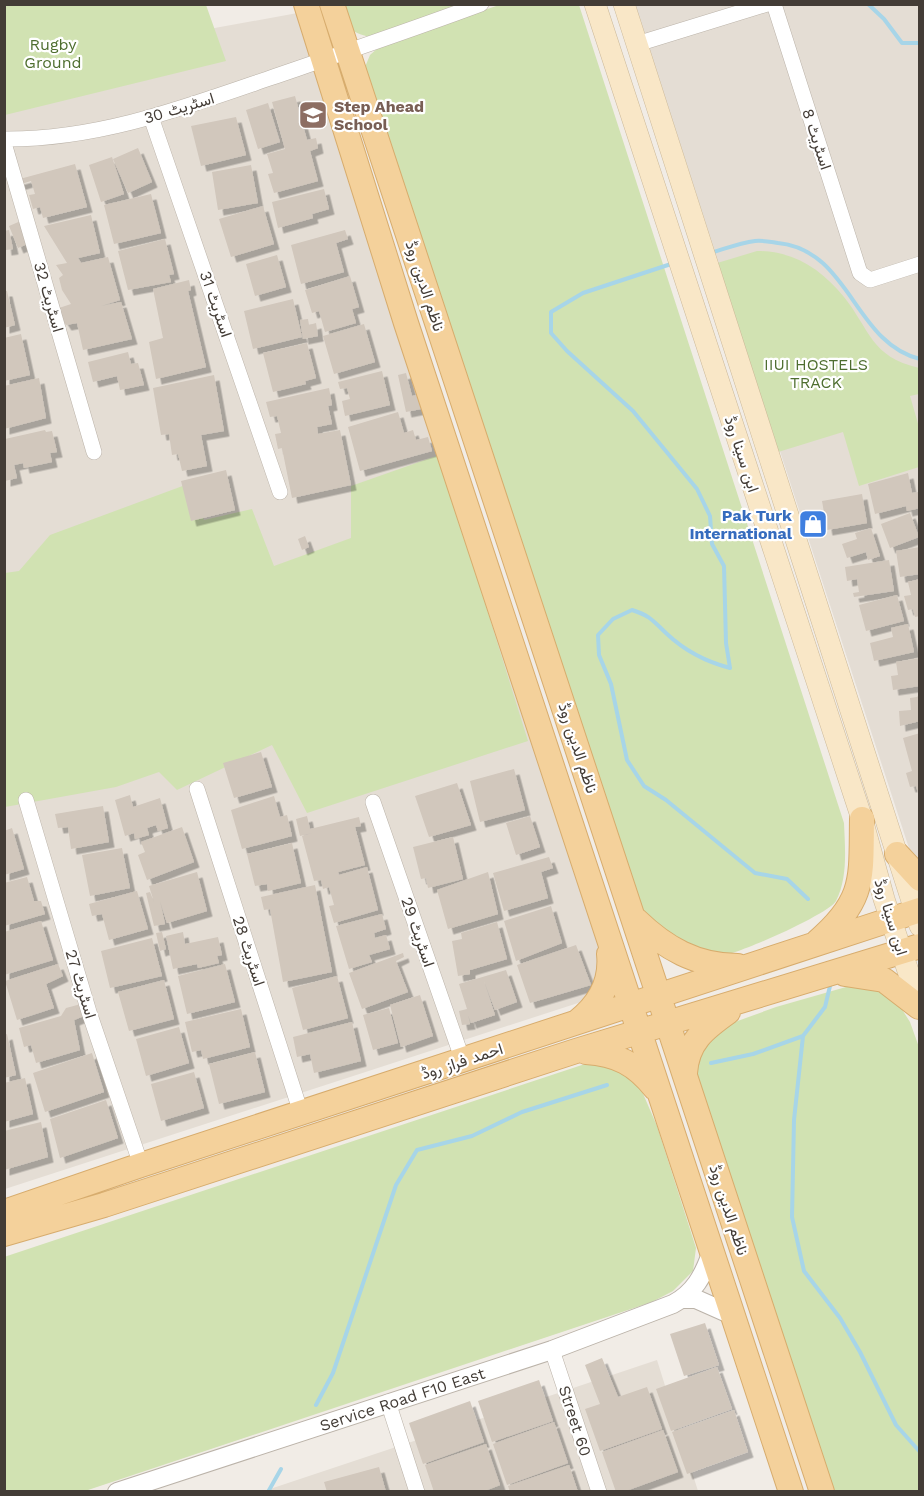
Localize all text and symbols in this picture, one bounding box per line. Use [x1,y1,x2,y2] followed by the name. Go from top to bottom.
[24,35,82,72] park label: Rugby Ground
[142,88,217,129] street label: اسٹریٹ 30
[334,97,424,134] place label: Step Ahead School
[297,99,329,131] school or university icon: Step Ahead School
[797,106,836,172] street label: اسٹریٹ 8
[400,238,449,334] street label: ناظم الدین روڈ
[29,260,68,334] street label: اسٹریٹ 32
[195,268,236,340] street label: اسٹریٹ 31
[764,355,868,392] park label: IIUI HOSTELS TRACK
[720,414,763,495] street label: ابن سینا روڈ
[689,506,793,543] place label: Pak Turk International
[797,508,829,540] shop icon: Pak Turk International
[553,700,602,796] street label: ناظم الدین روڈ
[869,877,912,958] street label: ابن سینا روڈ
[396,895,439,970] street label: اسٹریٹ 29
[228,914,269,989] street label: اسٹریٹ 28
[61,947,100,1021] street label: اسٹریٹ 27
[419,1039,505,1084] street label: احمد فراز روڈ
[704,1162,753,1258] street label: ناظم الدین روڈ
[317,1363,488,1435] street label: Service Road F10 East
[555,1383,595,1459] street label: Street 60

